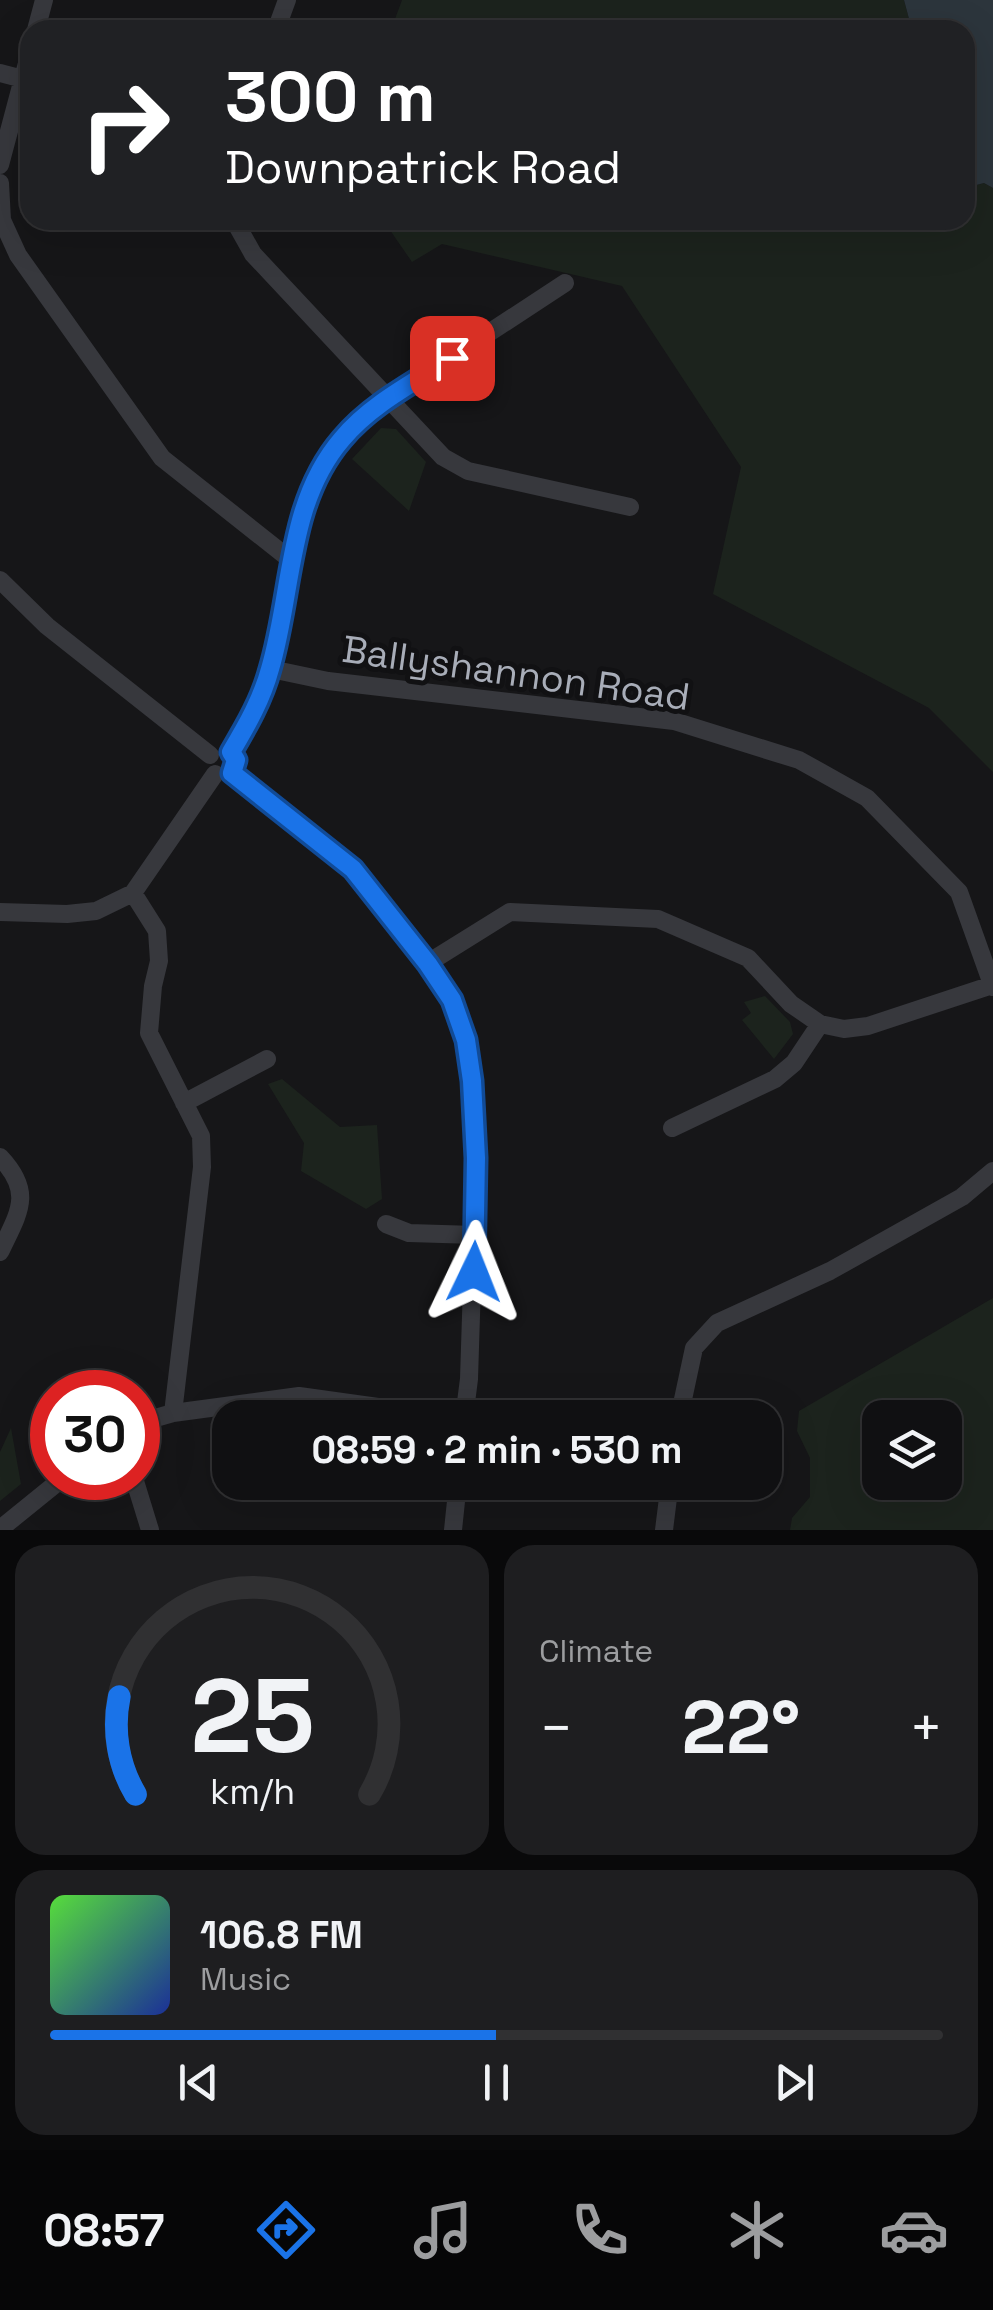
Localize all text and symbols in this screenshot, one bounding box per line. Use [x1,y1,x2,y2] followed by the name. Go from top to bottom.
[225,52,436,141] text: 300 m
[60,60,190,190] icon: right
[225,139,621,196] text: Downpatrick Road
[410,316,495,401] pin
[425,331,480,386] icon: arrive
[339,625,693,721] street label: Ballyshannon Road
[422,1220,526,1324] position arrow
[30,1370,160,1500] speed limit sign: 30
[862,1400,962,1500] map controls
[862,1400,962,1500] button: layers
[311,1426,683,1474] text: 08:59 · 2 min · 530 m
[539,1631,653,1671] text: Climate
[190,1650,314,1782] text: 25
[682,1679,800,1775] text: 22°
[539,1693,573,1763] text: −
[909,1693,943,1763] text: +
[209,1769,295,1814] text: km/h
[200,1911,363,1959] text: 106.8 FM
[200,1959,291,1999] text: Music
[171,2055,226,2110] icon: previous
[469,2055,524,2110] icon: pause
[767,2055,822,2110] icon: next
[251,2195,321,2265] icon: directions
[408,2195,478,2265] icon: music
[565,2195,635,2265] icon: phone
[722,2195,792,2265] icon: climate
[879,2195,949,2265] icon: car
[44,2202,164,2259] text: 08:57

